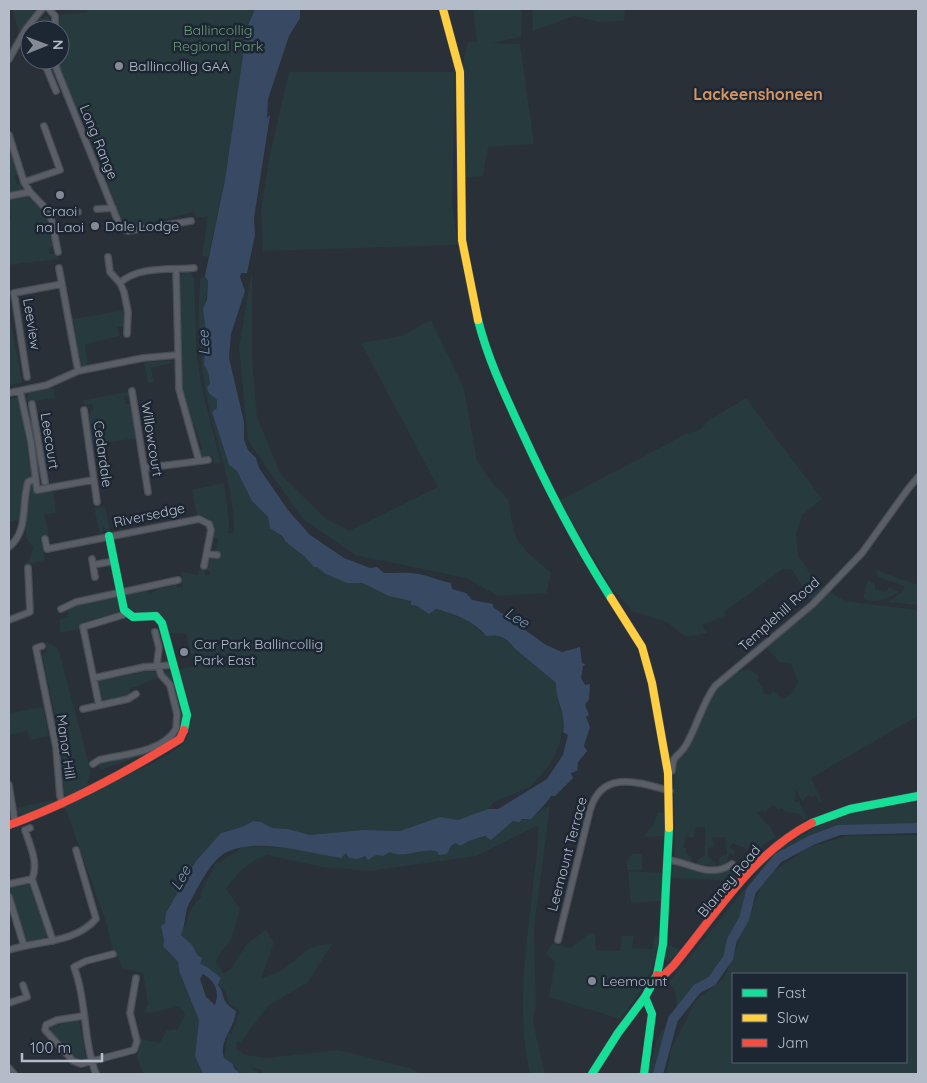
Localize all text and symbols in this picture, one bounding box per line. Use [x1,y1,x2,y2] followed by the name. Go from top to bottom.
[20,20,70,70] north arrow
[173,21,263,55] park label: Ballincollig Regional Park
[49,39,67,50] text: N
[129,57,230,75] place label: Ballincollig GAA
[113,60,125,72] marker: Ballincollig GAA
[693,84,823,104] district label: Lackeenshoneen
[76,102,122,182] street label: Long Range
[54,189,66,201] marker: Craoi na Laoi
[36,202,84,236] place label: Craoi na Laoi
[105,217,179,235] place label: Dale Lodge
[89,220,101,232] marker: Dale Lodge
[19,297,45,352] street label: Leeview
[194,330,213,356] water label: Lee
[137,400,167,478] street label: Willowcourt
[37,411,63,471] street label: Leecourt
[89,420,117,489] street label: Cedardale
[112,499,186,531] street label: Riversedge
[735,573,823,655] street label: Templehill Road
[502,603,533,632] water label: Lee
[194,635,323,669] place label: Car Park Ballincollig Park East
[178,646,190,658] marker: Car Park Ballincollig Park East
[53,713,79,781] street label: Manor Hill
[543,795,591,913] street label: Leemount Terrace
[694,841,764,921] street label: Blarney Road
[166,862,195,893] water label: Lee
[602,972,668,990] place label: Leemount
[732,973,907,1063] legend
[586,975,598,987] marker: Leemount
[777,983,806,1002] text: Fast
[777,1008,809,1027] text: Slow
[22,1030,102,1062] scale bar
[777,1033,808,1052] text: Jam
[30,1038,71,1057] text: 100 m

